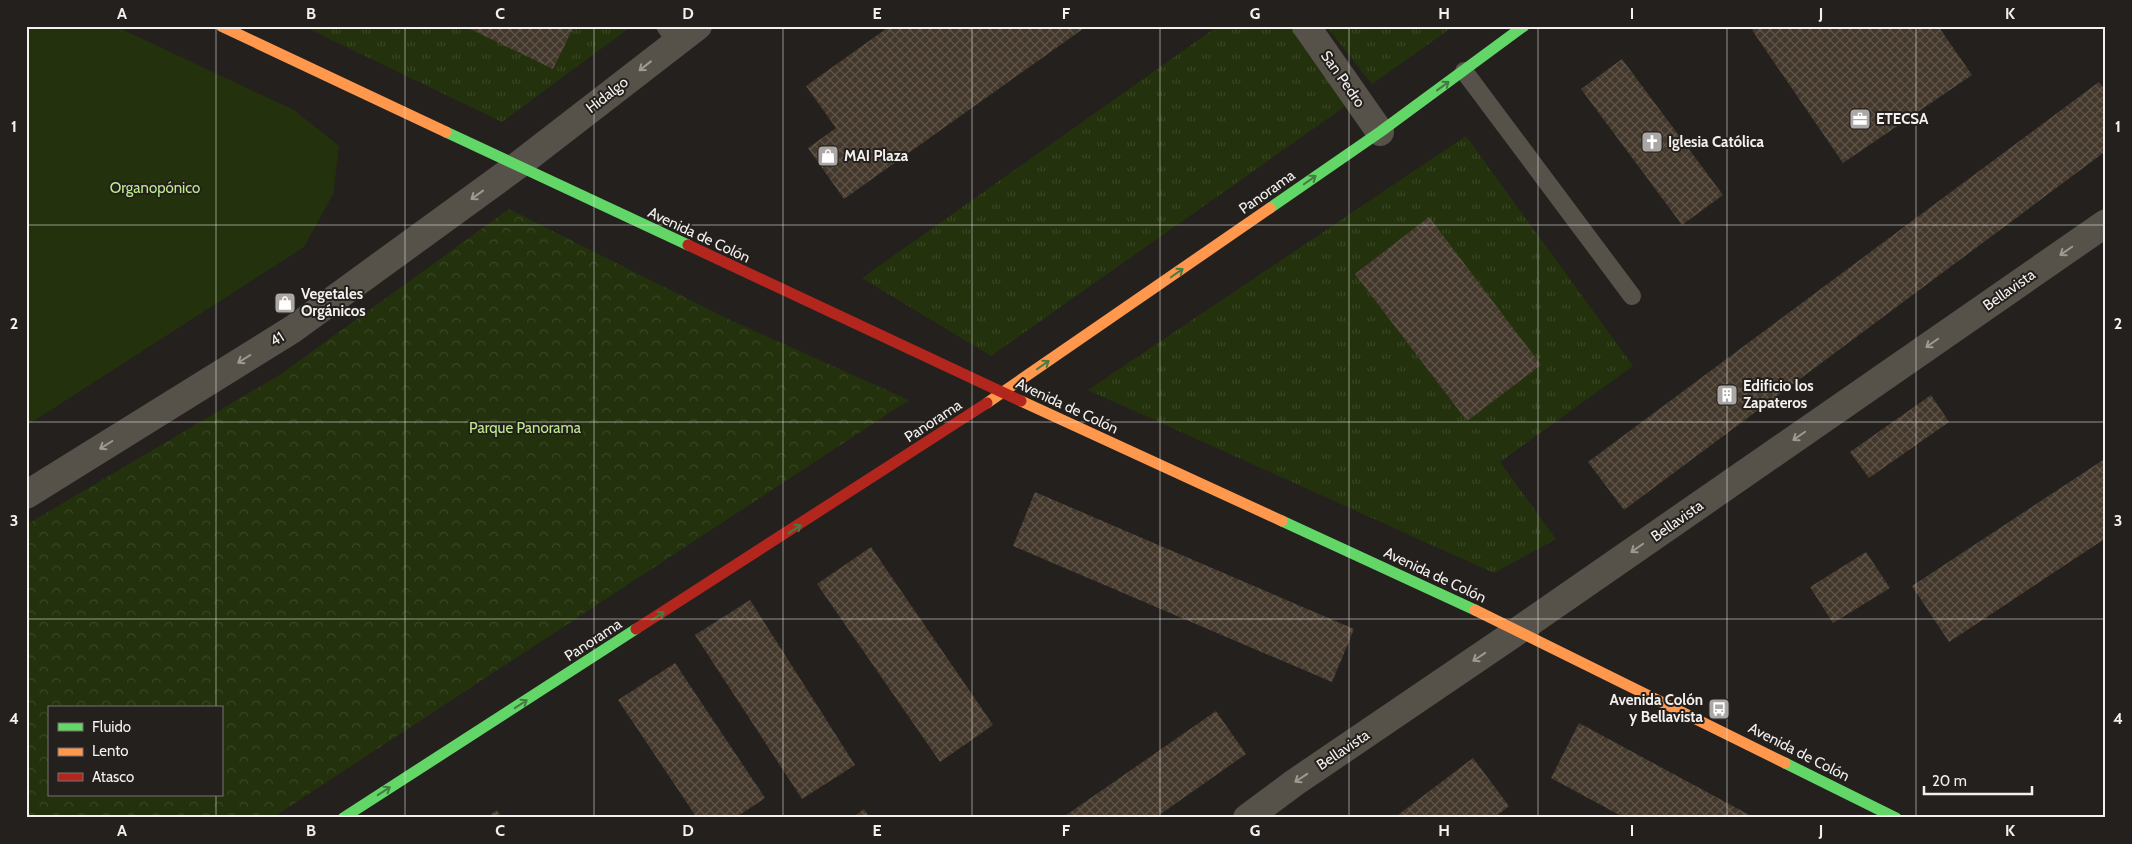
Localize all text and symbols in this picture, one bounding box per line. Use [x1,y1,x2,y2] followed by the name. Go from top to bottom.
[117,4,127,23] text: A
[306,4,316,23] text: B
[495,4,505,23] text: C
[682,4,694,23] text: D
[872,4,882,23] text: E
[1062,4,1071,23] text: F
[1250,4,1260,23] text: G
[1438,4,1450,23] text: H
[1630,4,1634,23] text: I
[1818,4,1823,23] text: J
[2005,4,2015,23] text: K
[1317,47,1369,111] street label: San Pedro
[639,60,652,71] one-way arrow
[582,73,632,117] street label: Hidalgo
[1436,81,1450,91] one-way arrow
[1848,107,1872,131] office icon: ETECSA
[1876,110,1929,128] place label: ETECSA
[11,117,17,136] text: 1
[2115,117,2121,136] text: 1
[1640,130,1664,154] church icon: Iglesia Católica
[1668,133,1764,151] place label: Iglesia Católica
[816,144,840,168] shop icon: MAI Plaza
[844,147,909,165] place label: MAI Plaza
[1235,166,1299,218] street label: Panorama
[1303,175,1317,185] one-way arrow
[110,179,200,197] park label: Organopónico
[470,190,484,200] one-way arrow
[645,203,753,267] street label: Avenida de Colón
[2059,245,2073,256] one-way arrow
[1979,265,2039,314] street label: Bellavista
[1170,268,1184,278] one-way arrow
[301,285,366,320] place label: Vegetales Orgánicos
[273,291,297,315] shop icon: Vegetales Orgánicos
[10,314,18,333] text: 2
[2114,314,2122,333] text: 2
[266,328,288,350] street label: 41
[1926,338,1940,348] one-way arrow
[238,354,252,364] one-way arrow
[1036,360,1050,370] one-way arrow
[1013,374,1121,438] street label: Avenida de Colón
[1743,377,1814,412] place label: Edificio los Zapateros
[1715,383,1739,407] building icon: Edificio los Zapateros
[901,395,966,446] street label: Panorama
[469,419,582,437] park label: Parque Panorama
[1792,431,1806,441] one-way arrow
[100,440,114,450] one-way arrow
[1647,496,1707,545] street label: Bellavista
[10,511,18,530] text: 3
[2114,511,2122,530] text: 3
[787,523,801,533] one-way arrow
[1381,543,1489,607] street label: Avenida de Colón
[1630,543,1644,553] one-way arrow
[650,611,664,621] one-way arrow
[561,614,626,665] street label: Panorama
[1472,652,1486,662] one-way arrow
[1610,691,1704,726] place label: Avenida Colón y Bellavista
[1707,697,1731,721] bus stop icon: Avenida Colón y Bellavista
[513,699,527,709] one-way arrow
[48,706,222,796] legend
[9,709,19,728] text: 4
[2113,709,2123,728] text: 4
[92,718,131,736] text: Fluido
[1746,719,1852,785] street label: Avenida de Colón
[1313,725,1373,774] street label: Bellavista
[92,742,129,760] text: Lento
[1924,764,2032,796] scale bar
[92,768,134,786] text: Atasco
[1932,772,1967,790] text: 20 m
[1294,773,1308,783] one-way arrow
[377,786,391,797] one-way arrow
[117,821,127,840] text: A
[306,821,316,840] text: B
[495,821,505,840] text: C
[682,821,694,840] text: D
[872,821,882,840] text: E
[1062,821,1071,840] text: F
[1250,821,1260,840] text: G
[1438,821,1450,840] text: H
[1630,821,1634,840] text: I
[1818,821,1823,840] text: J
[2005,821,2015,840] text: K

